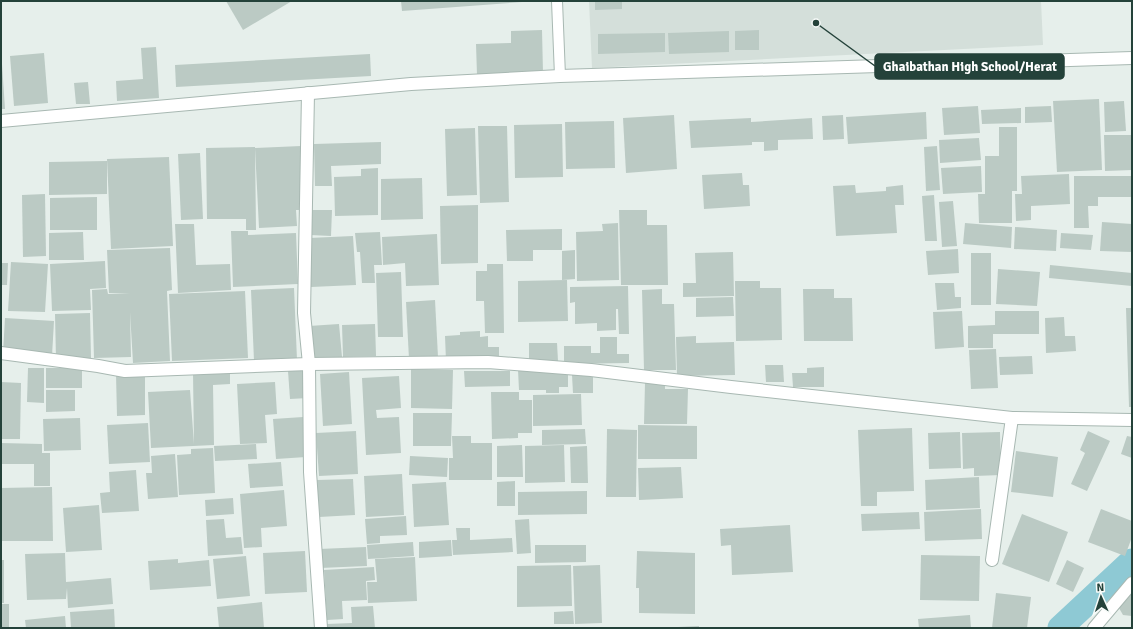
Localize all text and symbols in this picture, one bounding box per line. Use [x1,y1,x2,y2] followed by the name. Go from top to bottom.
[875,54,1064,79] callout: Ghaibathan High School/Herat
[883,59,1057,75] text: Ghaibathan High School/Herat
[1081,577,1121,617] north arrow
[1096,581,1105,594] text: N

